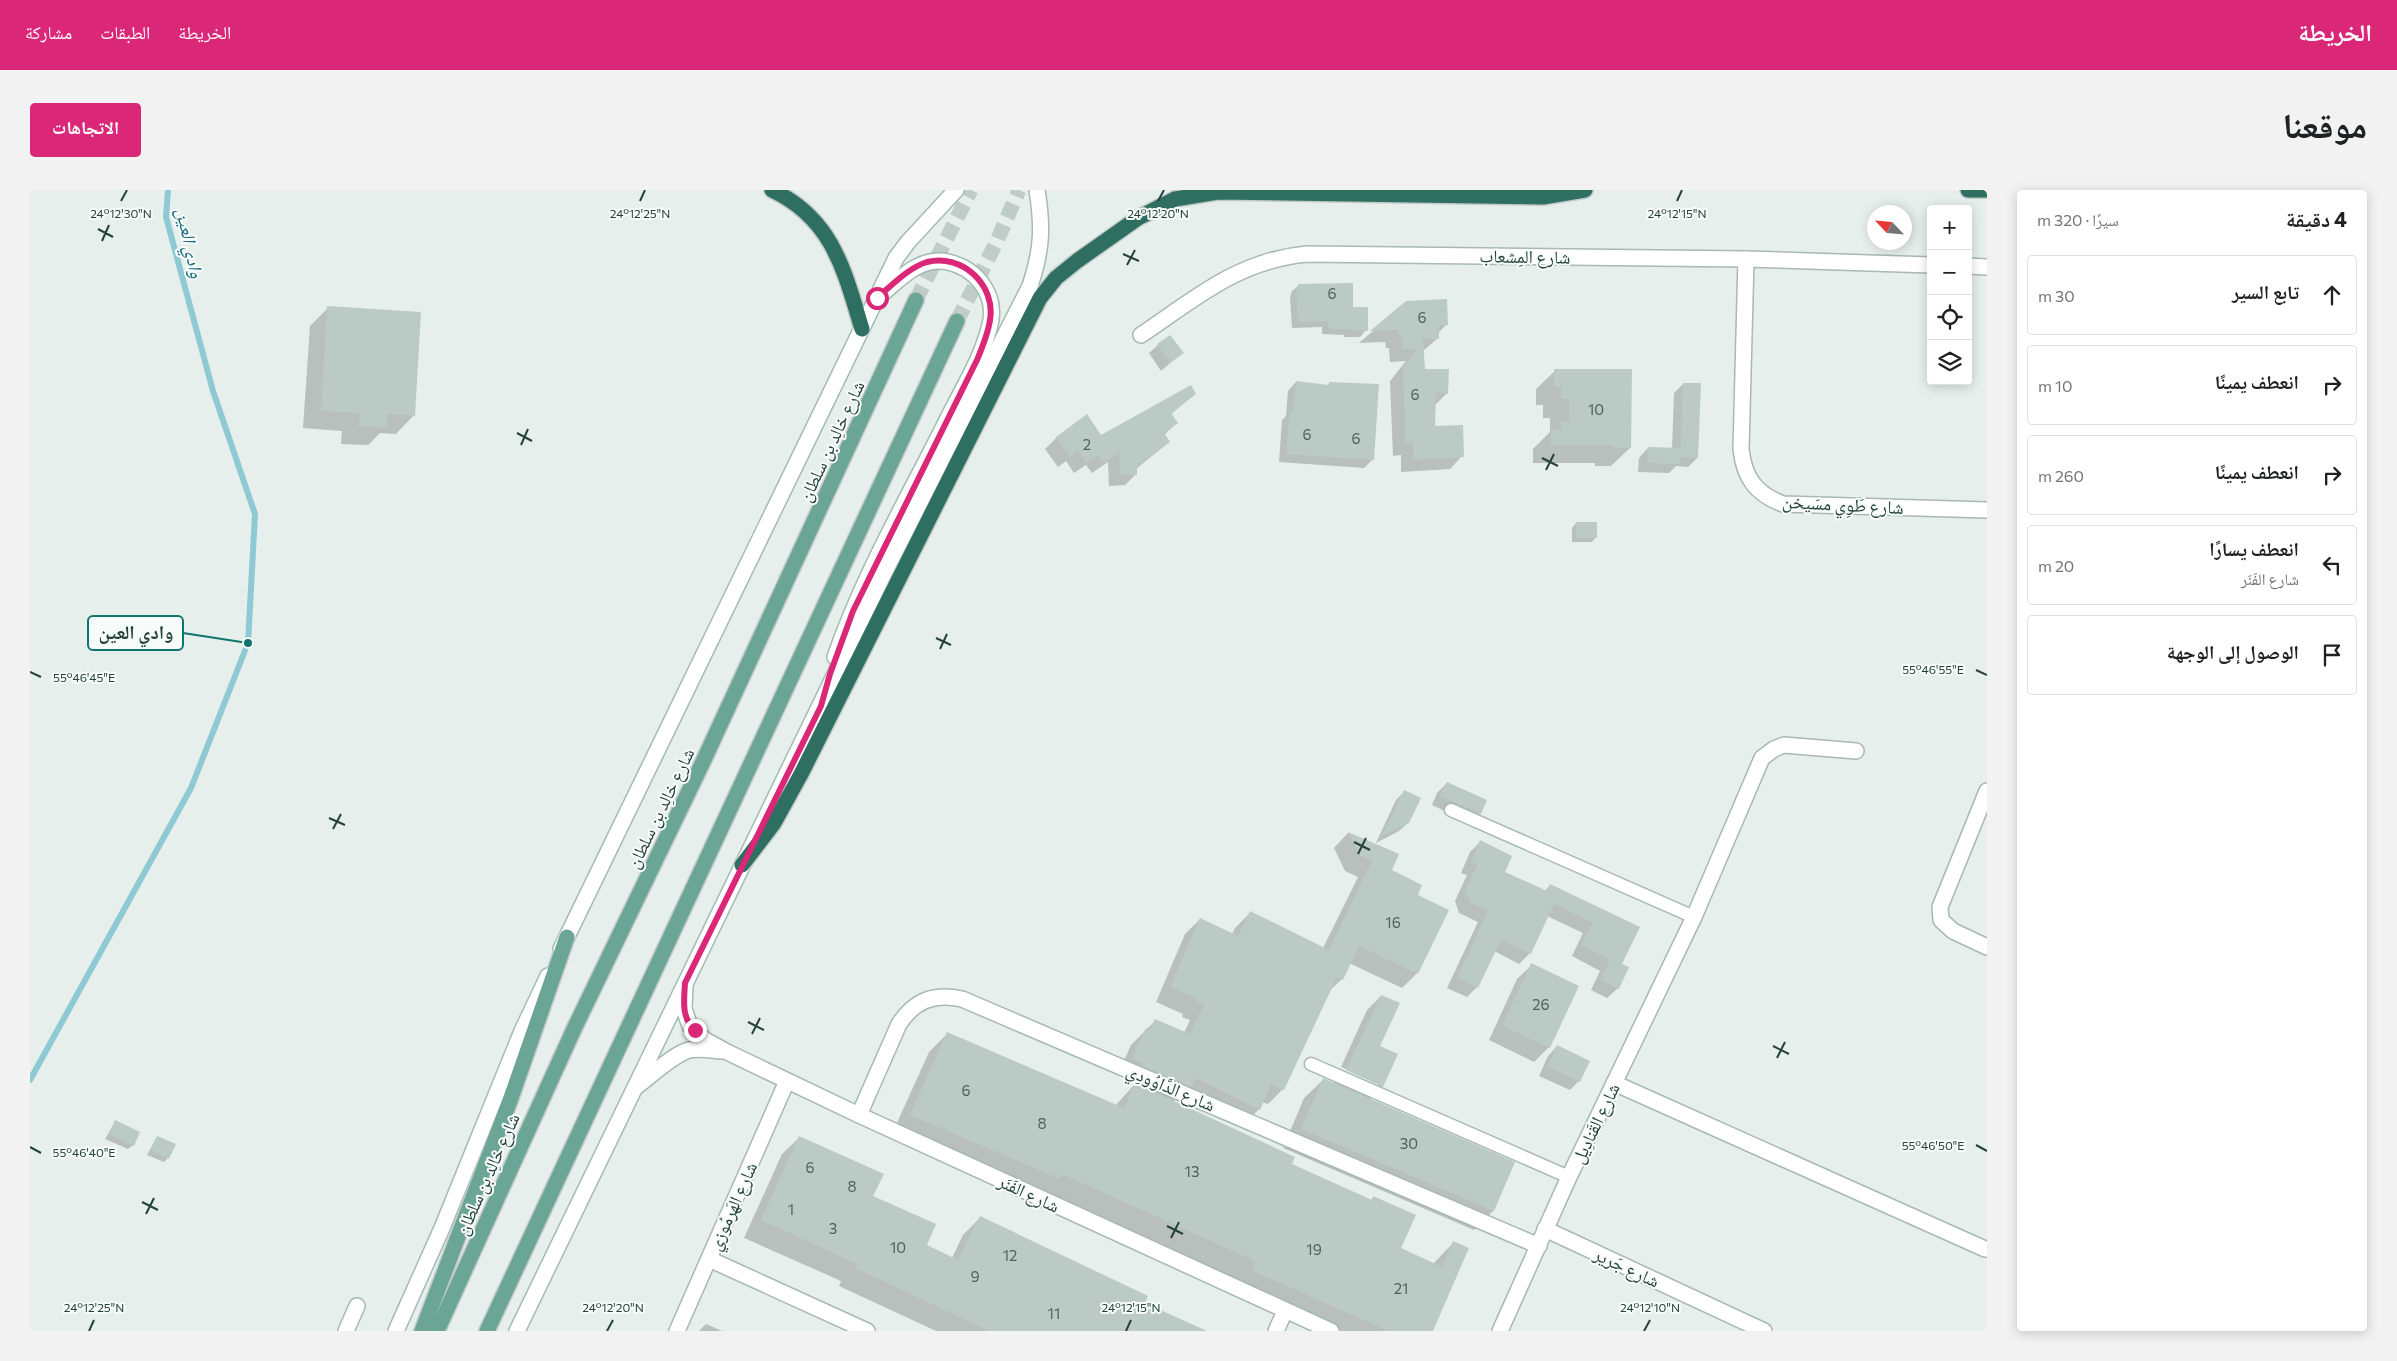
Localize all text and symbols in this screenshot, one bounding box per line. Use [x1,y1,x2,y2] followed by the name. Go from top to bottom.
[2298,17,2372,46] text: الخريطة
[25,21,72,43] text: مشاركة
[100,21,150,43] text: الطبقات
[178,21,231,43] text: الخريطة
[2282,102,2367,145] text: موقعنا
[30,103,141,157] button: الاتجاهات
[1867,205,1912,250] north arrow
[1927,205,1972,385] map controls
[1927,205,1972,250] button: +
[90,206,152,220] text: 24°12'30"N
[168,206,210,281] water label: وادي العين
[610,206,670,220] text: 24°12'25"N
[1127,206,1189,220] text: 24°12'20"N
[1647,206,1707,220] text: 24°12'15"N
[2286,206,2347,231] text: 4 دقيقة
[2037,210,2119,229] text: سيرًا · 320 m
[1479,244,1571,269] street label: شارع المِشعاب
[1927,250,1972,295] button: −
[2232,280,2299,303] text: تابع السير
[2318,281,2346,309] icon: ahead
[1327,284,1337,302] house number: 6
[2038,286,2075,305] text: 30 m
[866,287,889,310] route start
[1927,295,1972,340] button: locate
[1417,308,1427,326] house number: 6
[1927,340,1972,385] button: layers
[2215,370,2299,393] text: انعطف يمينًا
[2318,371,2346,399] icon: right
[2038,376,2072,395] text: 10 m
[793,377,870,505] street label: شارع خالِد بن سلطان
[1410,385,1420,403] house number: 6
[1588,400,1604,418] house number: 10
[1302,425,1312,443] house number: 6
[1351,429,1361,447] house number: 6
[1083,435,1091,453] house number: 2
[2215,460,2299,483] text: انعطف يمينًا
[2318,461,2346,489] icon: right
[2038,466,2084,485] text: 260 m
[1781,490,1904,523] street label: شارع طَوِي مسَيخن
[2209,537,2299,560] text: انعطف يسارًا
[2318,551,2346,579] icon: left
[2038,556,2074,575] text: 20 m
[2241,569,2299,588] text: شارع الفَنَر
[88,616,183,650] callout: وادي العين
[98,620,174,648] text: وادي العين
[2167,640,2299,663] text: الوصول إلى الوجهة
[2318,641,2346,669] icon: arrive
[1902,662,1964,676] text: 55°46'55"E
[53,670,115,684] text: 55°46'45"E
[621,744,700,872] street label: شارع خالِد بن سلطان
[1385,913,1401,931] house number: 16
[1532,995,1550,1013] house number: 26
[684,1019,707,1042] route end
[1122,1059,1219,1120] street label: شارع الدَّاوُودِي
[1566,1079,1625,1167] street label: شارع القَنادِيل
[961,1081,971,1099] house number: 6
[450,1110,525,1239] street label: شارع خالِد بن سلطان
[1037,1114,1047,1132] house number: 8
[1400,1134,1418,1152] house number: 30
[1902,1138,1964,1152] text: 55°46'50"E
[53,1145,115,1159] text: 55°46'40"E
[703,1158,765,1256] street label: شارع الهَرمُوزي
[805,1158,815,1176] house number: 6
[1185,1162,1199,1180] house number: 13
[993,1169,1063,1218] street label: شارع الفَنَر
[847,1177,857,1195] house number: 8
[788,1200,794,1218] house number: 1
[829,1219,837,1237] house number: 3
[890,1238,906,1256] house number: 10
[1306,1240,1322,1258] house number: 19
[1589,1242,1663,1293] street label: شارع جَرير
[1003,1246,1017,1264] house number: 12
[970,1267,980,1285] house number: 9
[1394,1279,1408,1297] house number: 21
[64,1300,124,1314] text: 24°12'25"N
[582,1300,644,1314] text: 24°12'20"N
[1101,1300,1161,1314] text: 24°12'15"N
[1620,1300,1680,1314] text: 24°12'10"N
[1048,1304,1060,1322] house number: 11

